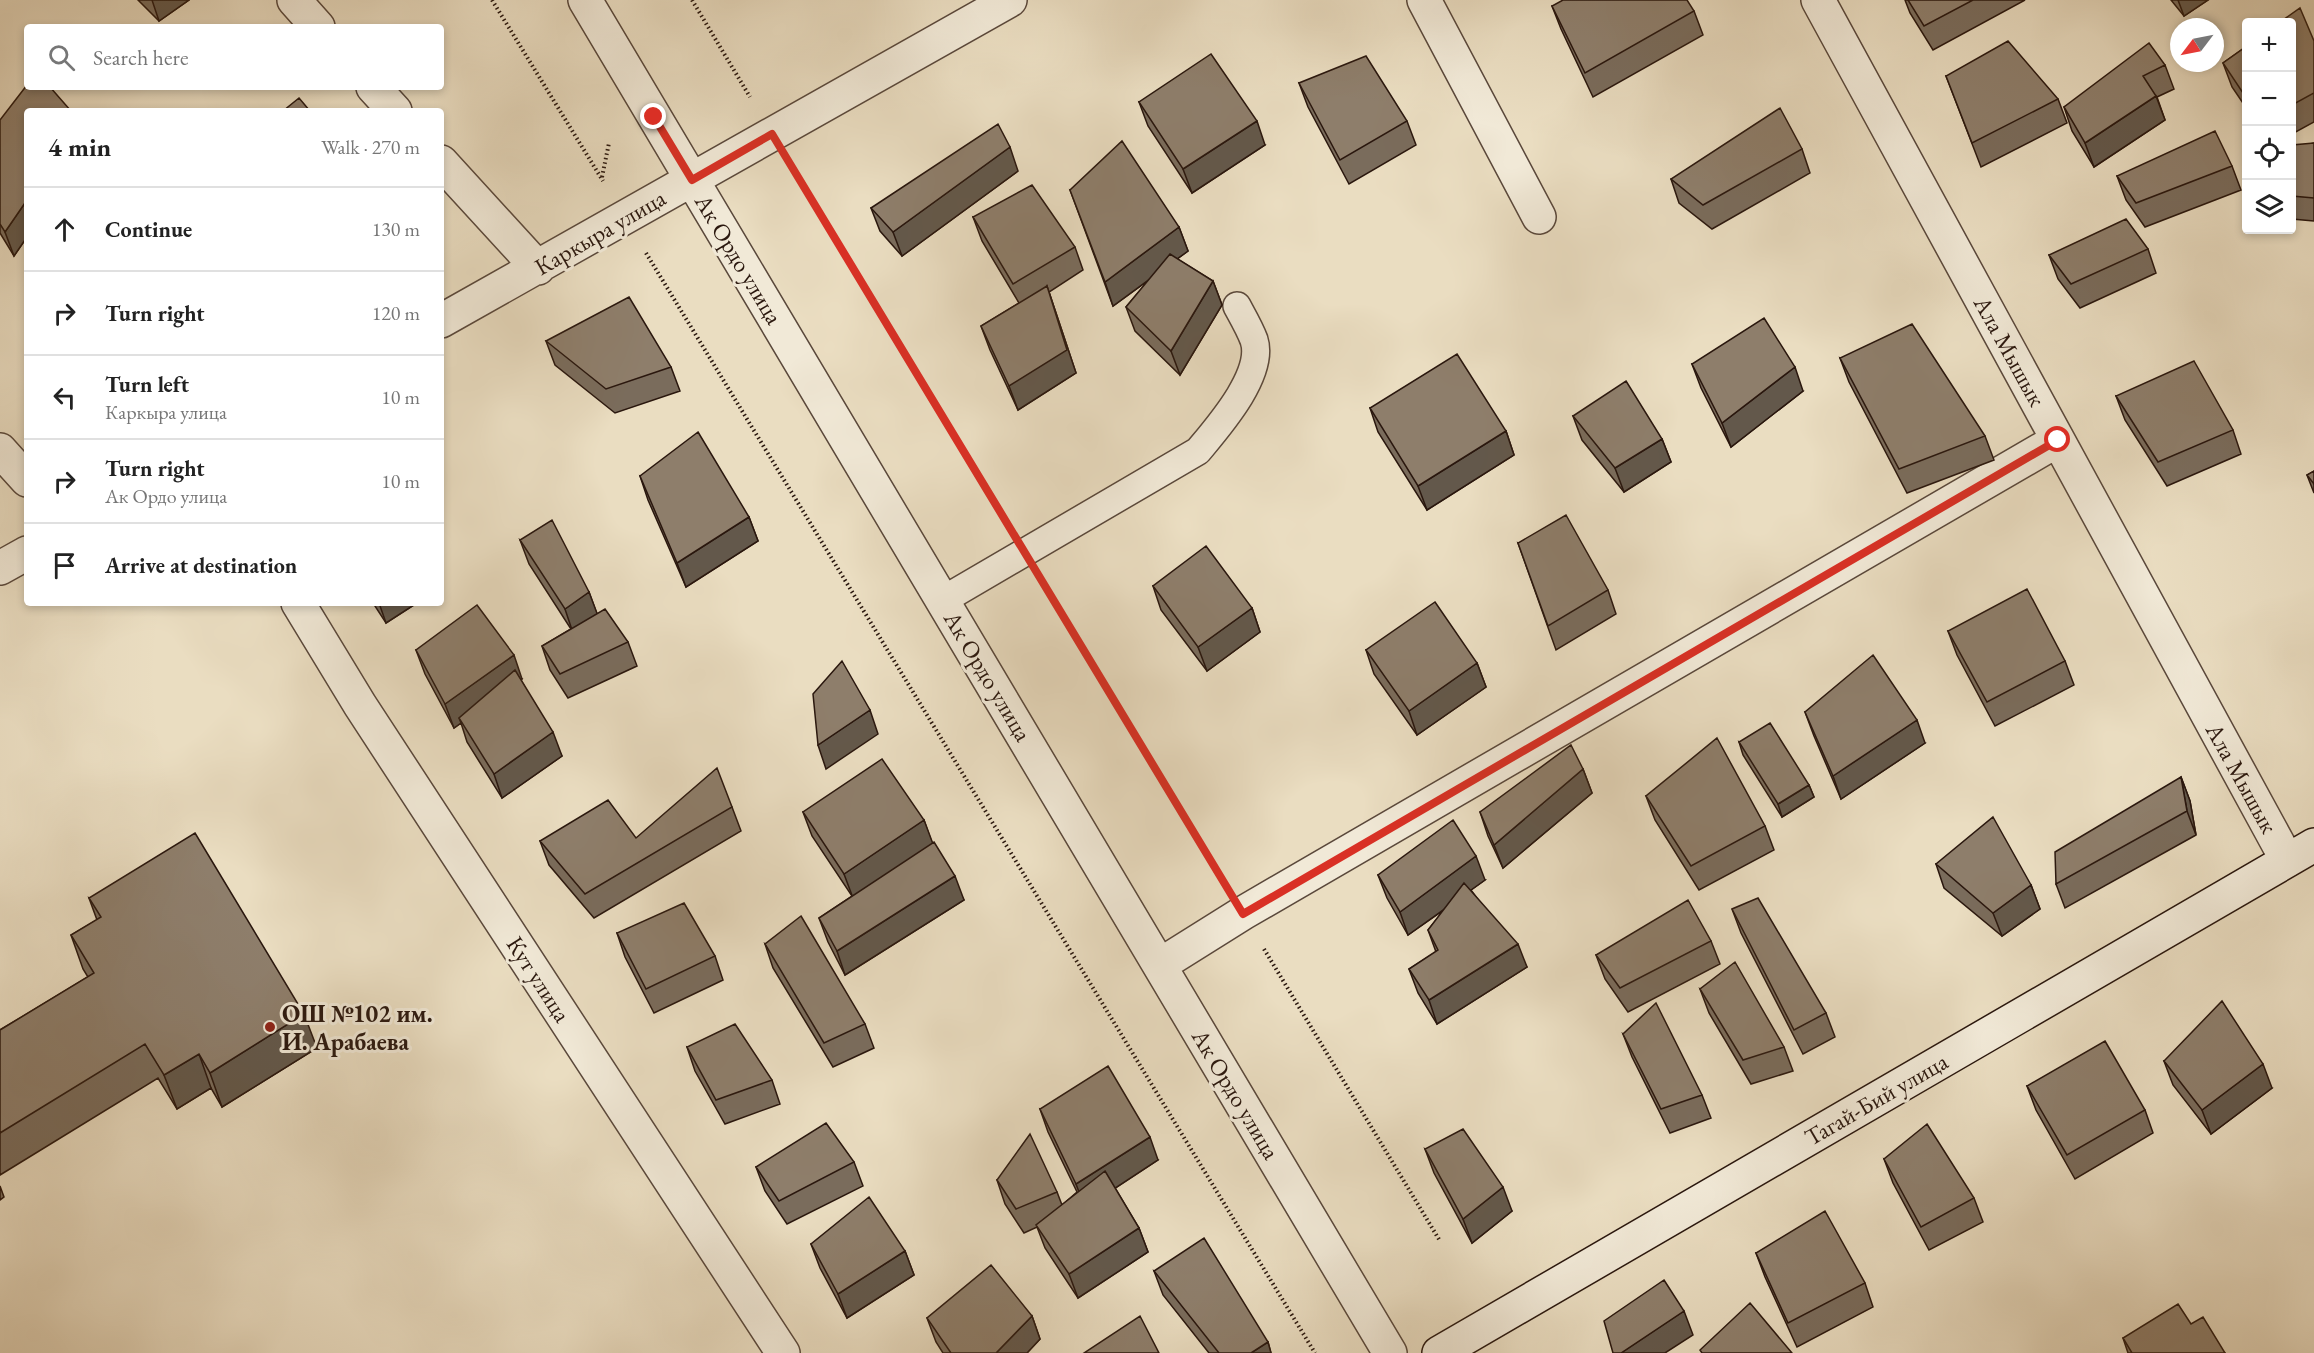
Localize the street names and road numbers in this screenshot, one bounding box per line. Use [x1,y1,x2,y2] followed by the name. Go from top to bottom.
[529,182,672,282] street label: Каркыра улица
[687,187,790,330] street label: Ак Ордо улица
[1966,289,2053,412] street label: Ала Мышык
[936,604,1039,747] street label: Ак Ордо улица
[2198,716,2285,839] street label: Ала Мышык
[500,930,578,1028] street label: Кут улица
[1184,1022,1287,1165] street label: Ак Ордо улица
[1799,1045,1954,1153] street label: Тагай-Бий улица

